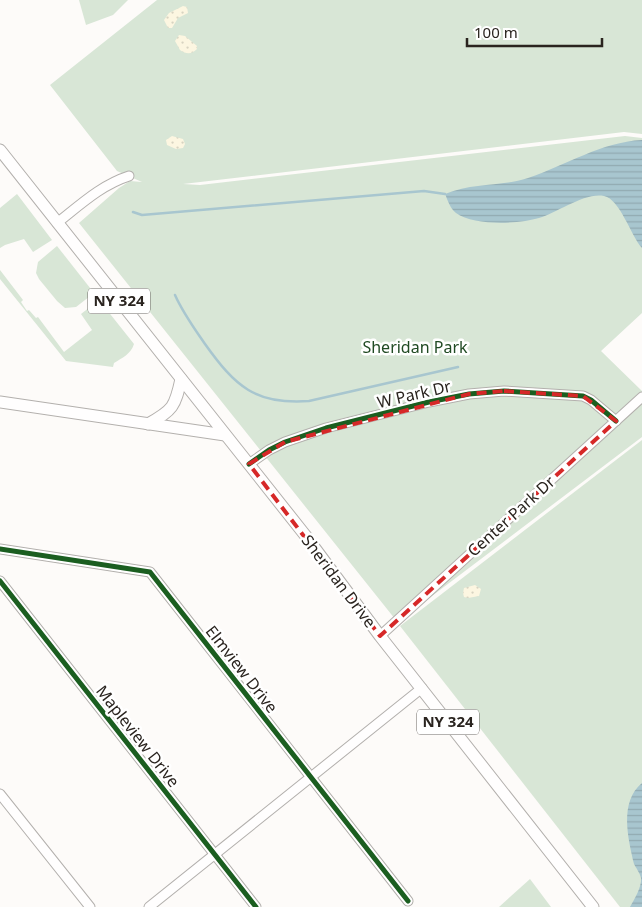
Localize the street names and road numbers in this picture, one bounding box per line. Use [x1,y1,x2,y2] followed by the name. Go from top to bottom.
[88,288,150,314] road number: NY 324
[375,375,454,413] street label: W Park Dr
[462,470,560,561] street label: Center Park Dr
[297,530,381,632] street label: Sheridan Drive
[201,621,283,717] street label: Elmview Drive
[91,681,185,791] street label: Mapleview Drive
[417,710,479,734] road number: NY 324

